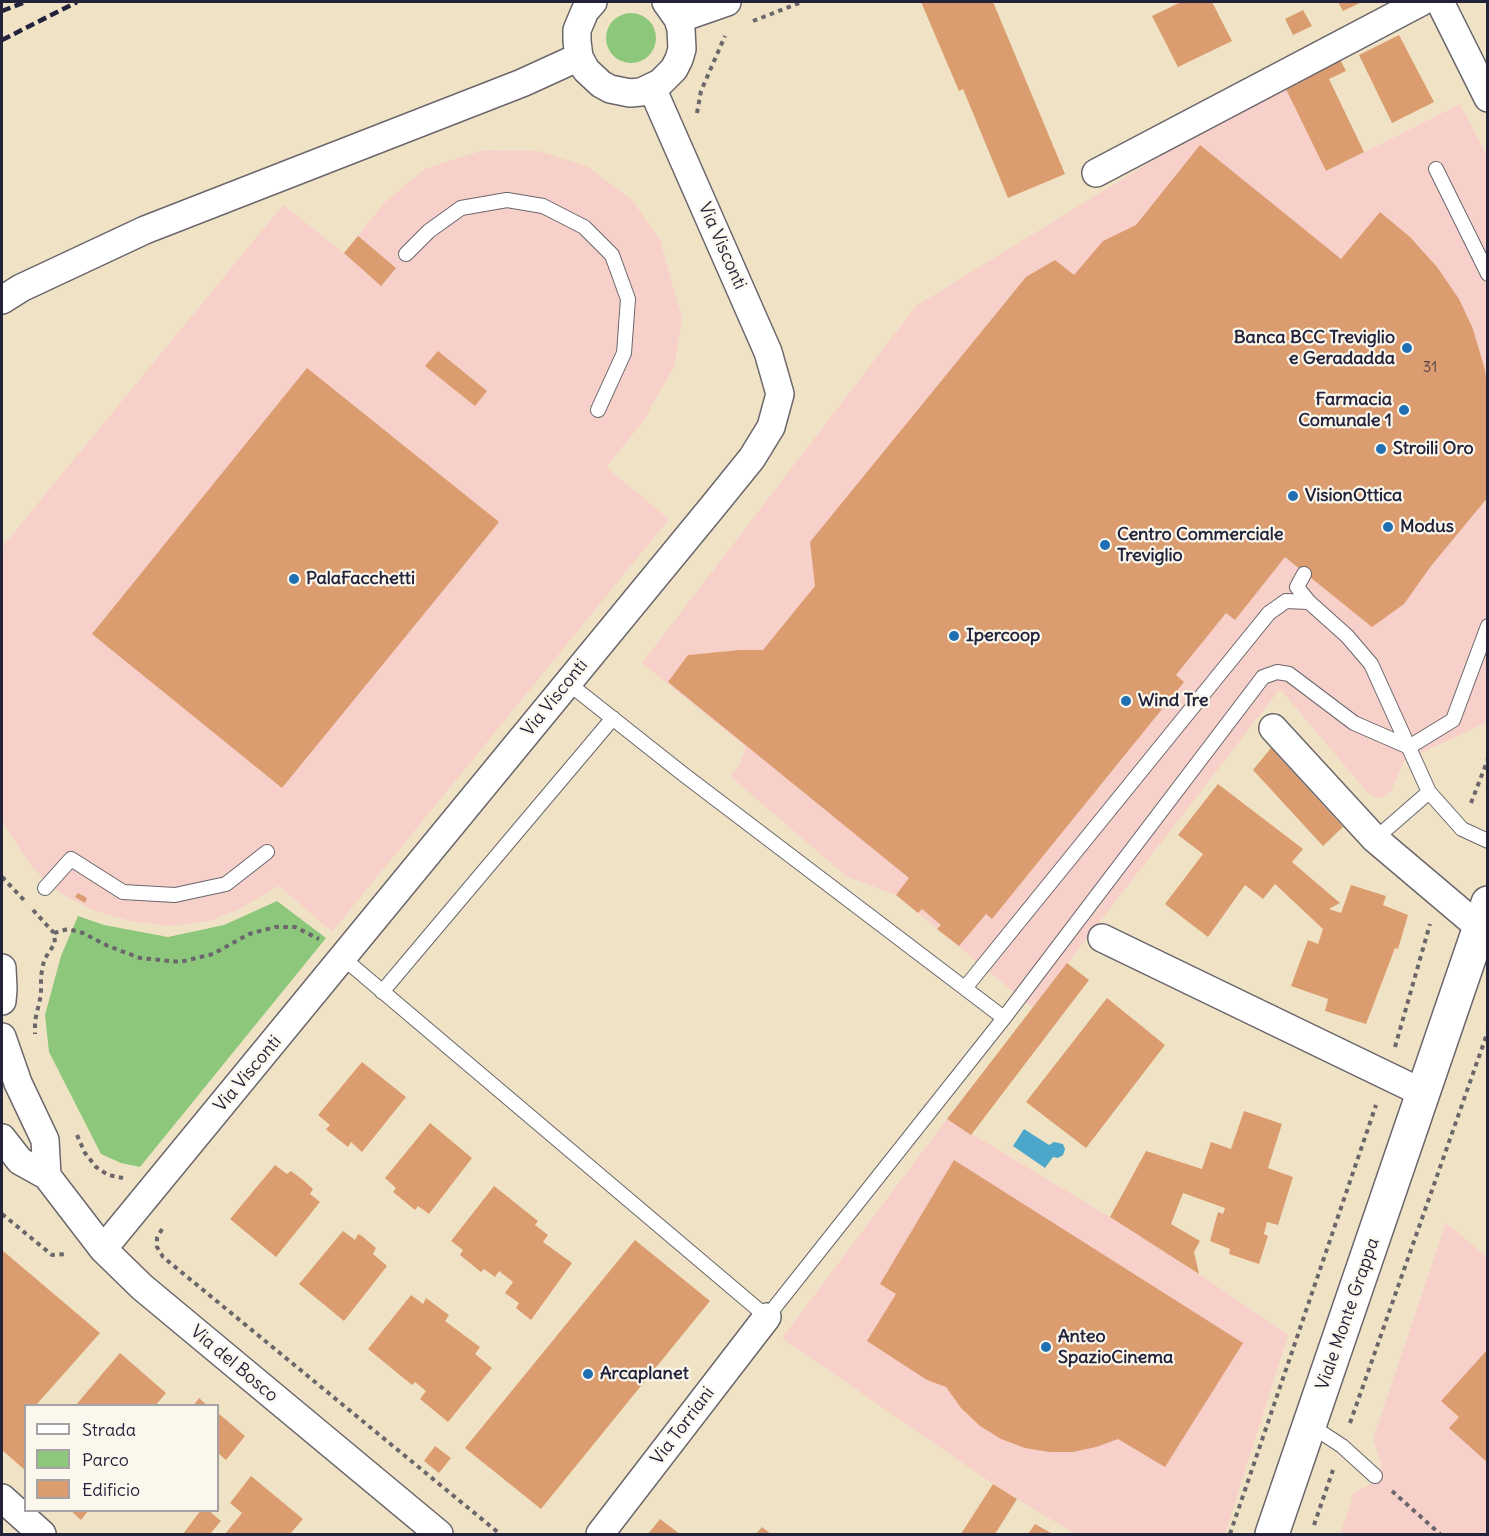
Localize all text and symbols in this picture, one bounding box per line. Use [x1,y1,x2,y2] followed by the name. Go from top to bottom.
[693,199,751,293] street label: Via Visconti
[1234,327,1395,370] place label: Banca BCC Treviglio e Geradadda
[1400,341,1414,355] marker: Banca BCC Treviglio e Geradadda
[1423,359,1437,377] house number: 31
[1298,389,1392,432] place label: Farmacia Comunale 1
[1397,403,1411,417] marker: Farmacia Comunale 1
[1393,438,1474,460] place label: Stroili Oro
[1374,442,1388,456] marker: Stroili Oro
[1305,485,1402,507] place label: VisionOttica
[1286,489,1300,503] marker: VisionOttica
[1400,516,1454,538] place label: Modus
[1381,520,1395,534] marker: Modus
[1117,524,1283,566] place label: Centro Commerciale Treviglio
[1098,538,1112,552] marker: Centro Commerciale Treviglio
[306,568,415,590] place label: PalaFacchetti
[287,572,301,586] marker: PalaFacchetti
[966,625,1040,647] place label: Ipercoop
[947,629,961,643] marker: Ipercoop
[517,655,593,741] street label: Via Visconti
[1138,690,1208,712] place label: Wind Tre
[1119,694,1133,708] marker: Wind Tre
[210,1032,286,1116] street label: Via Visconti
[1312,1235,1384,1393] street label: Viale Monte Grappa
[186,1321,282,1407] street label: Via del Bosco
[1058,1326,1173,1368] place label: Anteo SpazioCinema
[1039,1340,1053,1354] marker: Anteo SpazioCinema
[600,1363,689,1385] place label: Arcaplanet
[581,1367,595,1381] marker: Arcaplanet
[647,1383,719,1469] street label: Via Torriani
[24,1404,219,1512] legend
[82,1418,136,1441] text: Strada
[82,1448,129,1471] text: Parco
[82,1478,140,1501] text: Edificio

